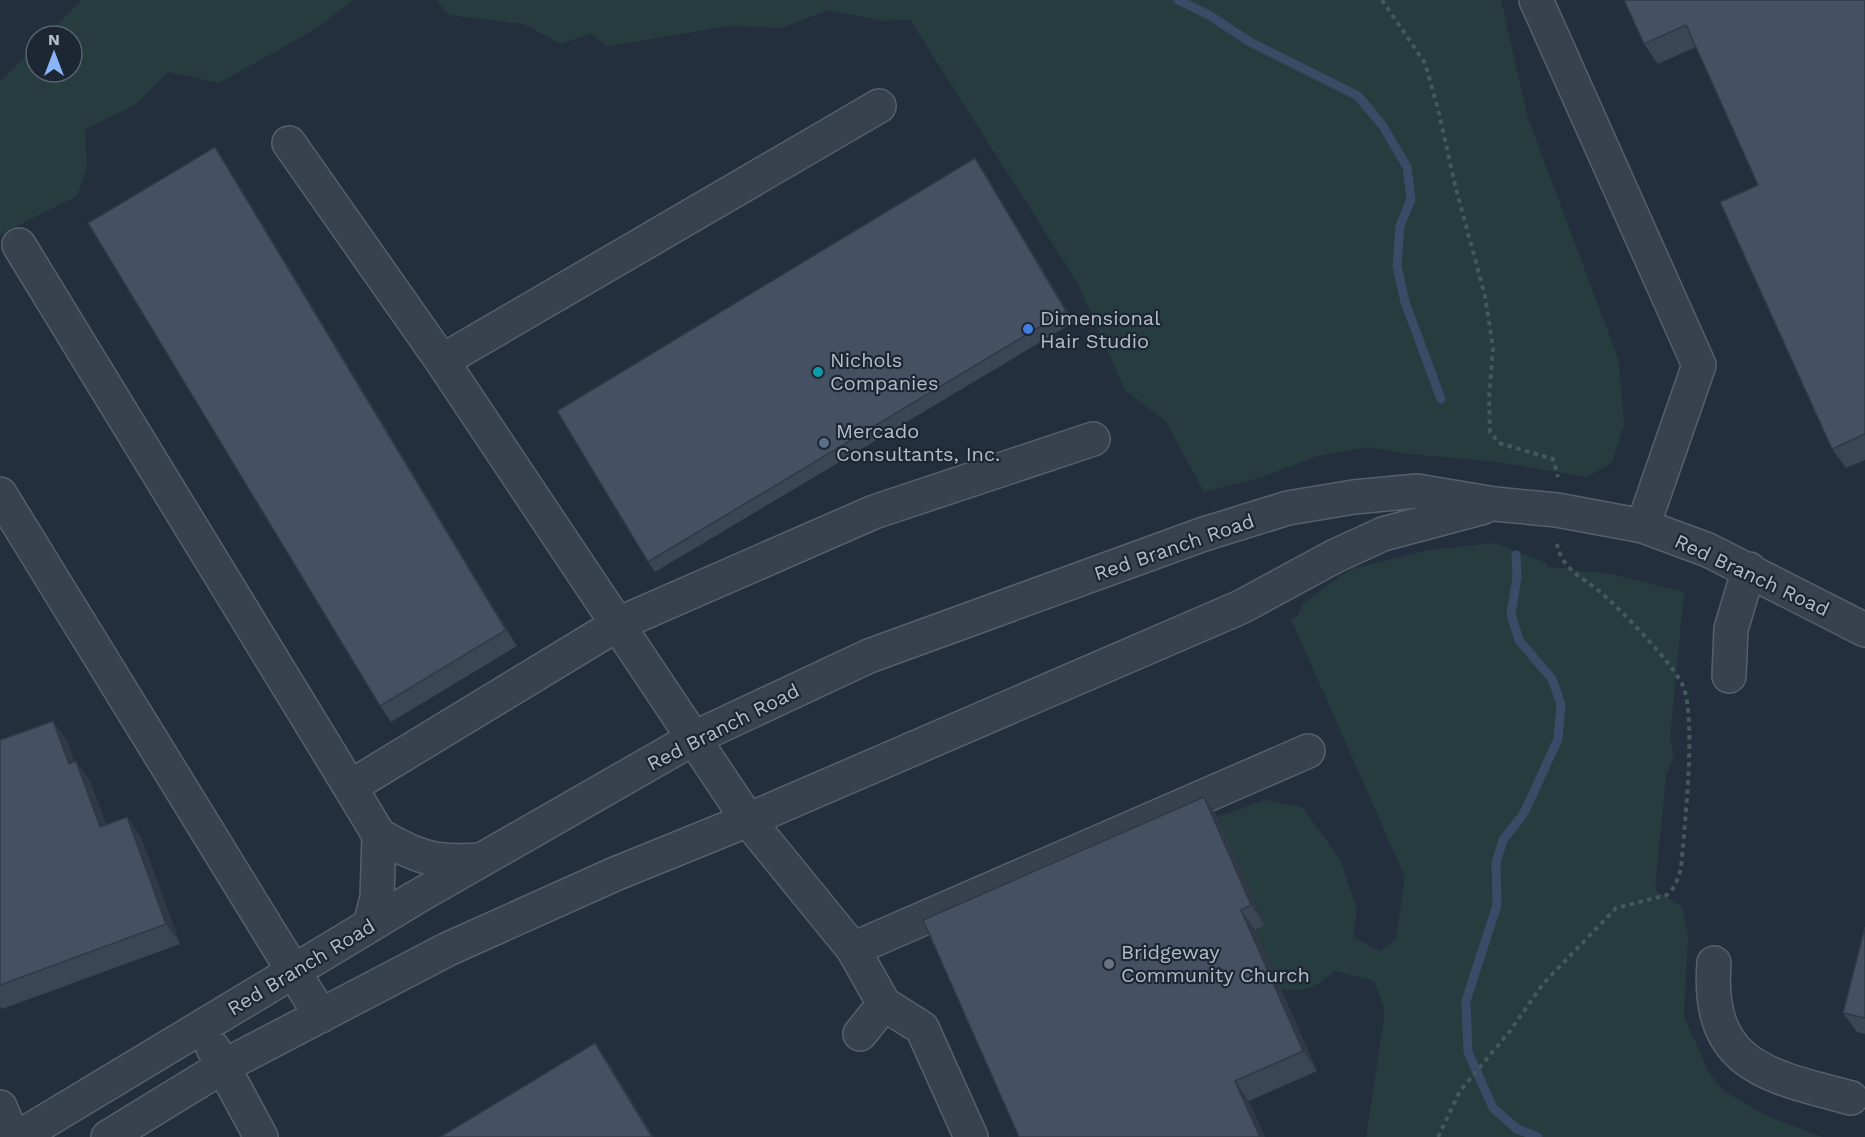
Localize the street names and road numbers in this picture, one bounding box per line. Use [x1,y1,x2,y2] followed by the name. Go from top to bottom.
[1091,508,1257,586] street label: Red Branch Road
[1671,529,1833,621] street label: Red Branch Road
[643,678,803,776] street label: Red Branch Road
[223,914,379,1020] street label: Red Branch Road

